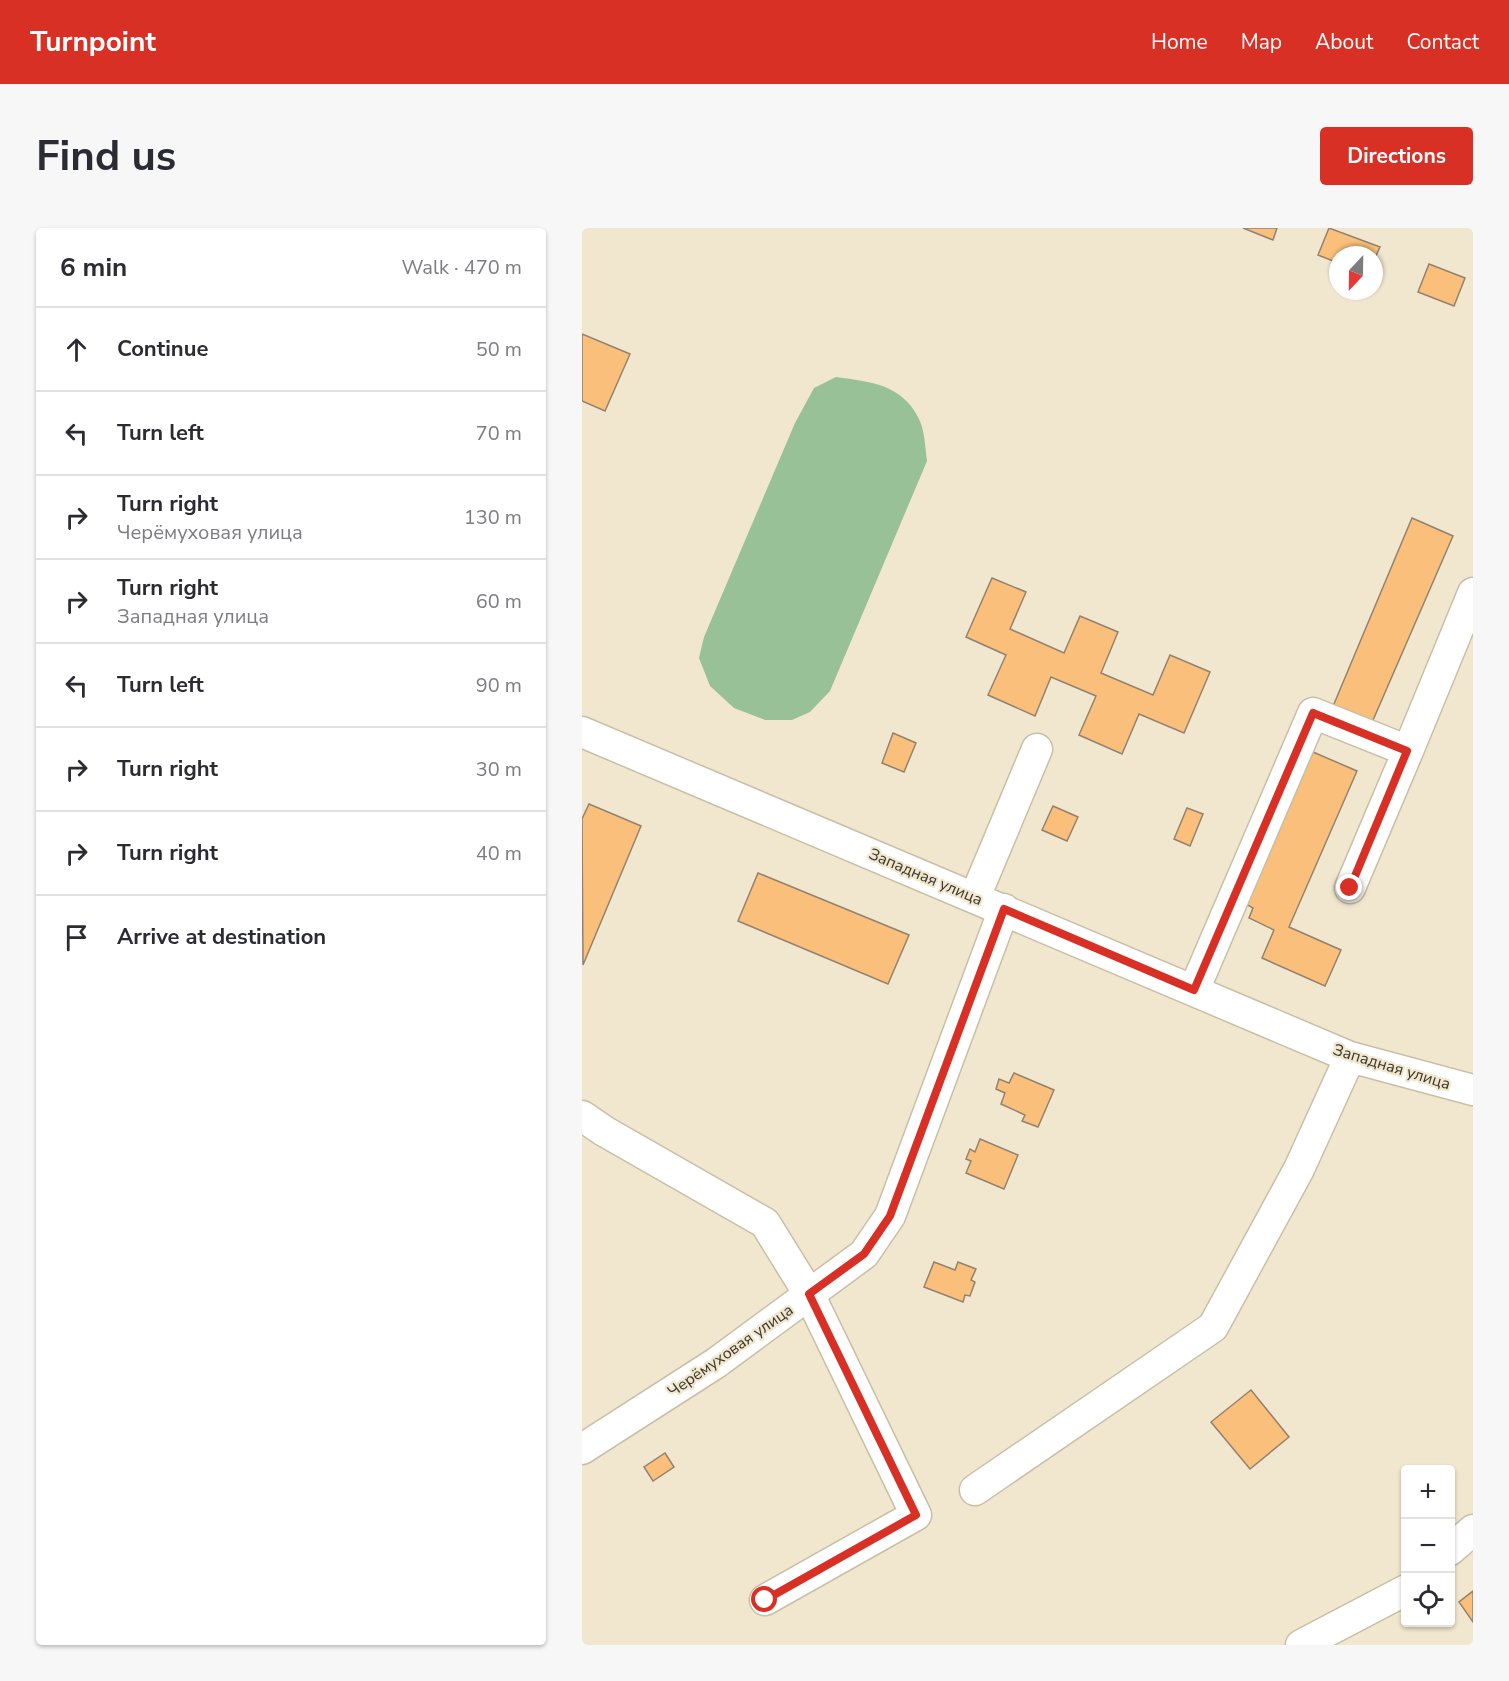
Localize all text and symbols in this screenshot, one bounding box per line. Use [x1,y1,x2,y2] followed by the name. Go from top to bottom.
[30,23,156,61] text: Turnpoint
[1151,28,1208,56] text: Home
[1241,28,1282,56] text: Map
[1315,28,1373,56] text: About
[1406,28,1479,56] text: Contact
[1320,127,1473,185] button: Directions
[36,128,176,185] text: Find us
[1329,246,1383,300] north arrow
[60,250,127,285] text: 6 min
[402,254,522,281] text: Walk · 470 m
[60,333,93,366] icon: ahead
[117,334,208,364] text: Continue
[476,336,522,363] text: 50 m
[60,417,93,450] icon: left
[117,418,204,448] text: Turn left
[476,420,522,447] text: 70 m
[117,489,218,519] text: Turn right
[60,501,93,534] icon: right
[464,504,522,531] text: 130 m
[117,519,303,546] text: Черёмуховая улица
[117,573,218,603] text: Turn right
[60,585,93,618] icon: right
[476,588,522,615] text: 60 m
[117,603,269,630] text: Западная улица
[60,669,93,702] icon: left
[117,670,204,700] text: Turn left
[476,672,522,699] text: 90 m
[60,753,93,786] icon: right
[117,754,218,784] text: Turn right
[476,756,522,783] text: 30 m
[60,837,93,870] icon: right
[117,838,218,868] text: Turn right
[476,840,522,867] text: 40 m
[865,843,986,911] street label: Западная улица
[1336,874,1362,900] route end
[60,921,93,954] icon: arrive
[117,922,326,952] text: Arrive at destination
[1330,1039,1453,1095] street label: Западная улица
[663,1299,798,1402] street label: Черёмуховая улица
[1401,1465,1455,1627] map controls
[1401,1465,1455,1519] button: +
[1401,1519,1455,1573] button: −
[1401,1573,1455,1627] button: locate
[751,1586,777,1612] route start

